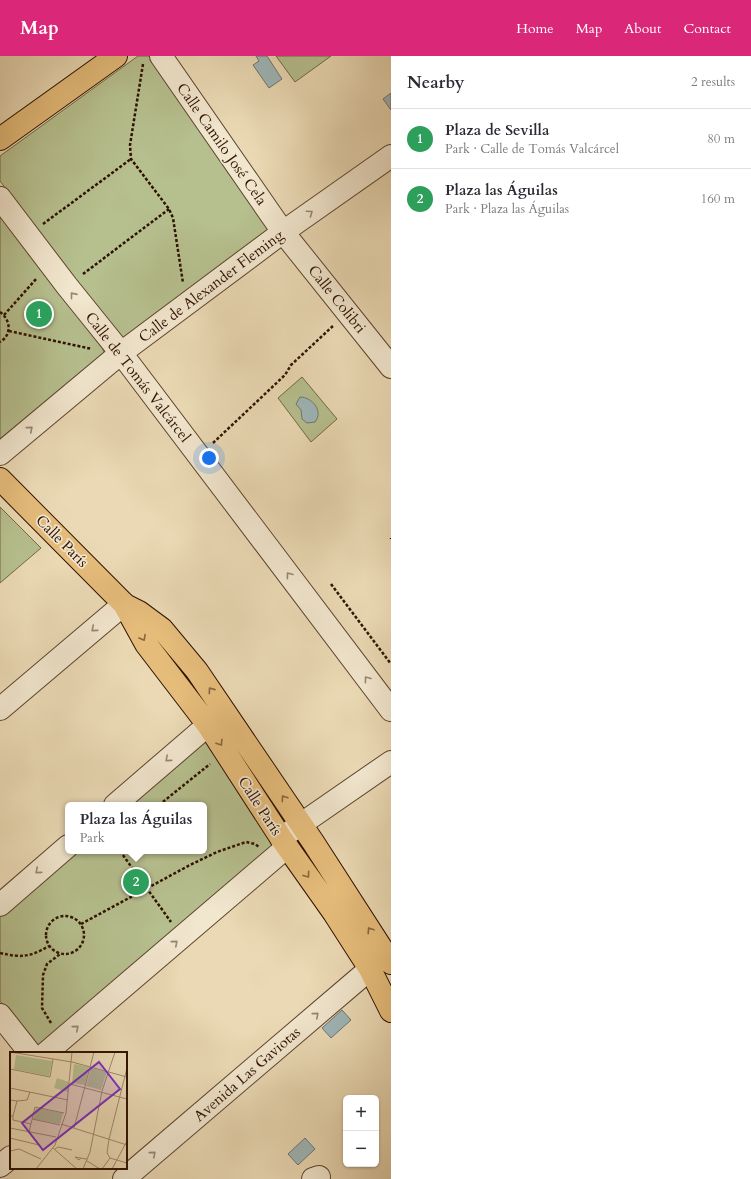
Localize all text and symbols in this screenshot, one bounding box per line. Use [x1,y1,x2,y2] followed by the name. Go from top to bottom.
[20,15,59,41] text: Map
[516,19,554,38] text: Home
[576,19,602,38] text: Map
[624,19,661,38] text: About
[683,19,731,38] text: Contact
[407,71,464,94] text: Nearby
[691,73,735,91] text: 2 results
[172,79,272,209] street label: Calle Camilo José Cela
[445,120,549,140] text: Plaza de Sevilla
[417,130,423,148] text: 1
[707,130,735,148] text: 80 m
[445,140,619,158] text: Park · Calle de Tomás Valcárcel
[445,180,558,200] text: Plaza las Águilas
[417,190,423,208] text: 2
[701,190,735,208] text: 160 m
[445,200,569,218] text: Park · Plaza las Águilas
[306,210,313,218] one-way arrow
[135,225,288,347] street label: Calle de Alexander Fleming
[303,261,371,337] street label: Calle Colibri
[71,292,78,299] one-way arrow
[26,299,52,329] pin: 1
[81,308,195,446] street label: Calle de Tomás Valcárcel
[25,427,33,434] one-way arrow
[199,448,219,468] your location
[31,510,93,572] street label: Calle París
[287,573,294,580] one-way arrow
[91,625,99,632] one-way arrow
[138,634,145,641] one-way arrow
[365,676,372,683] one-way arrow
[209,688,216,695] one-way arrow
[215,739,223,746] one-way arrow
[165,755,173,762] one-way arrow
[234,773,286,839] street label: Calle París
[281,795,289,802] one-way arrow
[65,802,207,854] popup
[80,809,192,829] text: Plaza las Águilas
[80,829,105,847] text: Park
[36,867,43,874] one-way arrow
[123,867,149,897] pin: 2
[302,870,309,877] one-way arrow
[368,927,375,934] one-way arrow
[170,941,177,948] one-way arrow
[311,1012,319,1019] one-way arrow
[189,1022,305,1126] street label: Avenida Las Gaviotas
[71,1025,79,1032] one-way arrow
[10,1052,127,1169] inset map
[343,1095,379,1167] map controls
[343,1095,379,1131] button: +
[343,1131,379,1167] button: −
[149,1151,156,1158] one-way arrow

